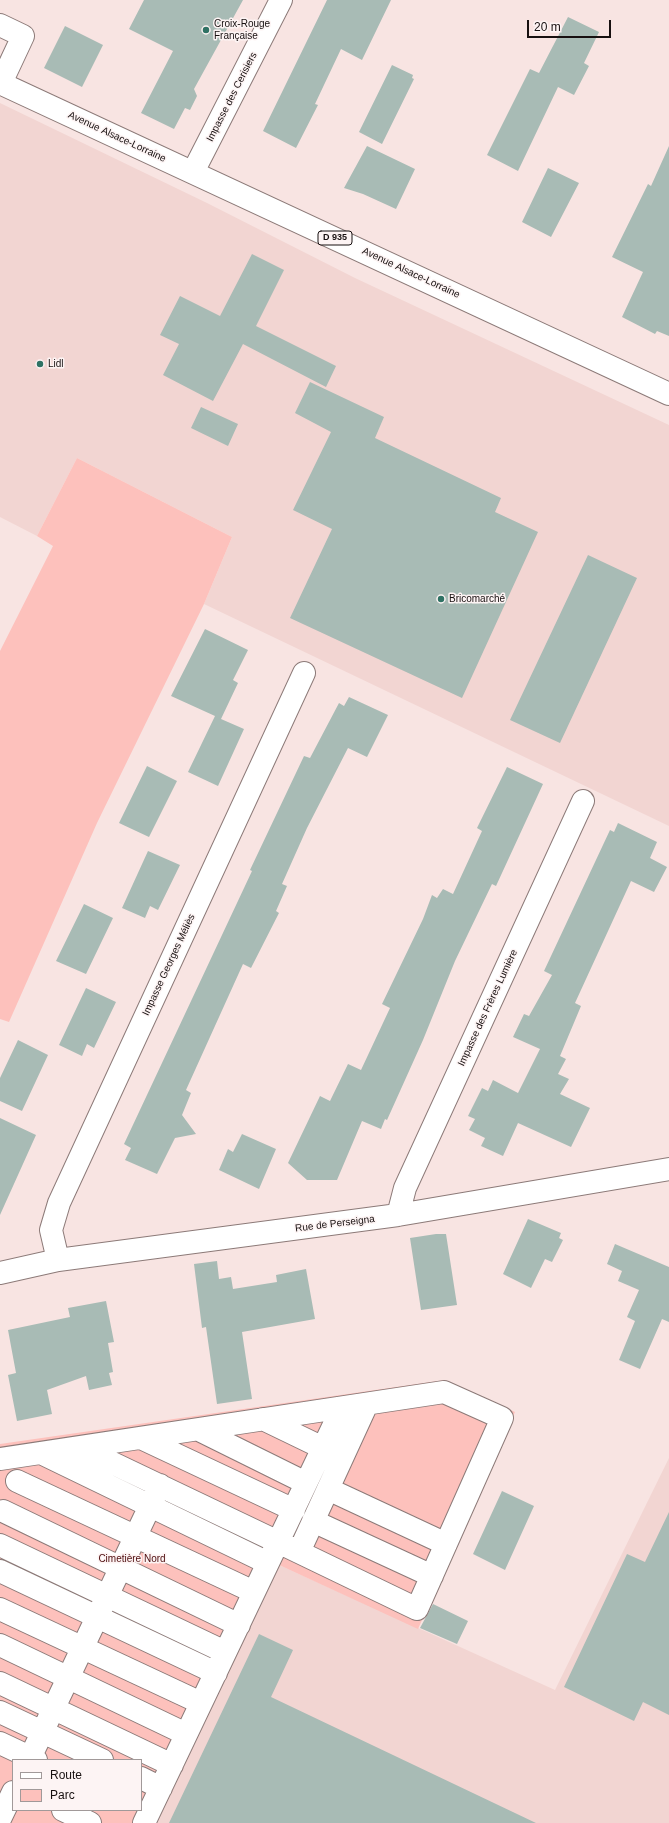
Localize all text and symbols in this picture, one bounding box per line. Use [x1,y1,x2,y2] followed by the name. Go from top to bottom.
[529,12,613,38] scale bar
[214,18,270,42] place label: Croix-Rouge Française
[534,20,561,34] text: 20 m
[201,25,211,35] marker: Croix-Rouge Française
[204,50,260,144] street label: Impasse des Cerisiers
[66,109,168,165] street label: Avenue Alsace-Lorraine
[318,231,352,245] road number: D 935
[360,245,462,301] street label: Avenue Alsace-Lorraine
[48,358,64,370] place label: Lidl
[35,359,45,369] marker: Lidl
[449,593,505,605] place label: Bricomarché
[436,594,446,604] marker: Bricomarché
[140,912,198,1018] street label: Impasse Georges Méliès
[456,948,520,1068] street label: Impasse des Frères Lumière
[295,1213,375,1235] street label: Rue de Perseigna
[98,1553,166,1565] park label: Cimetière Nord
[12,1759,142,1811] legend
[50,1768,82,1782] text: Route
[50,1788,75,1802] text: Parc

